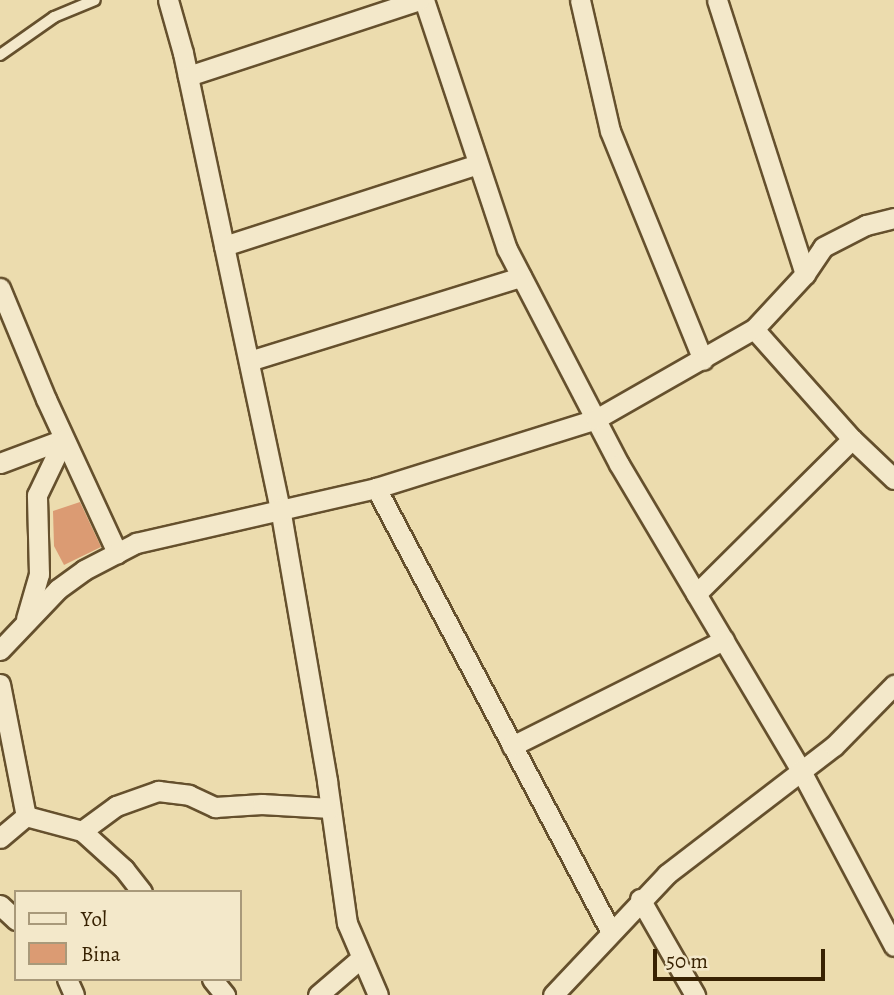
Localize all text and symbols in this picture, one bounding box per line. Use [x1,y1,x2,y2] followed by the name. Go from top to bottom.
[14,890,242,981] legend
[81,905,107,933] text: Yol
[656,936,828,980] scale bar
[81,940,121,968] text: Bina
[666,947,708,975] text: 50 m

